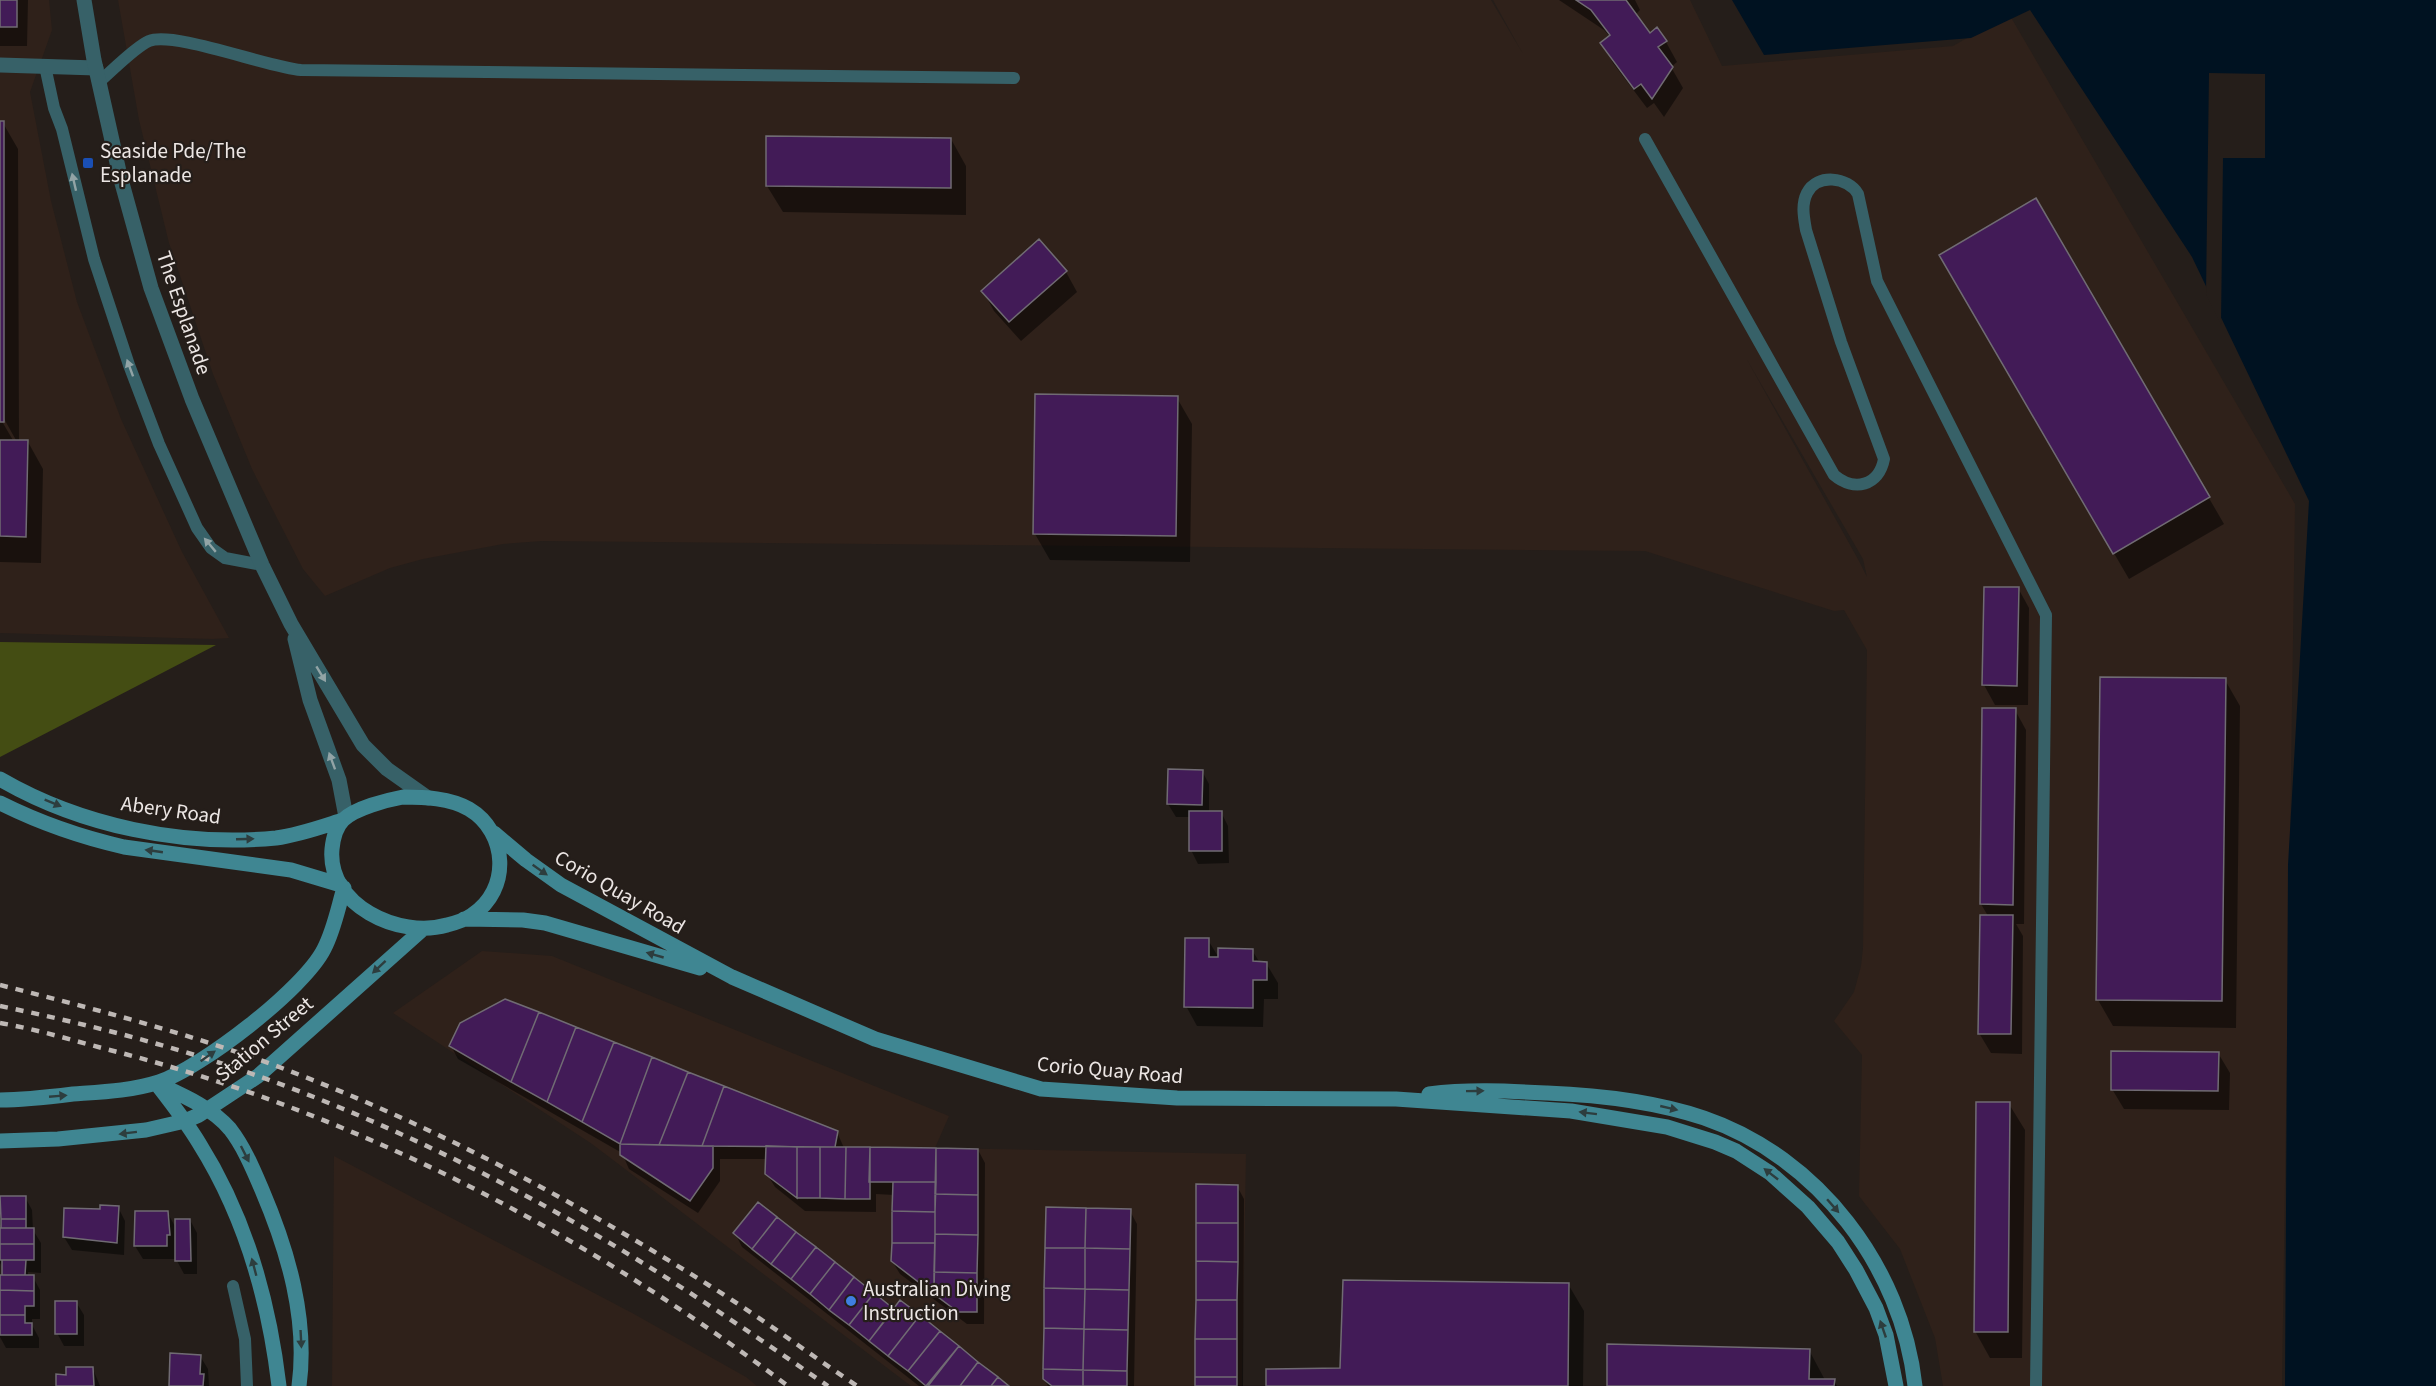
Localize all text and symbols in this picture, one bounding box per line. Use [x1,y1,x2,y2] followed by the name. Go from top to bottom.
[100,136,246,190] place label: Seaside Pde/The Esplanade
[81,156,95,170] marker: Seaside Pde/The Esplanade
[69,172,79,191] one-way arrow
[149,247,219,379] street label: The Esplanade
[124,359,134,377] one-way arrow
[203,537,216,553] one-way arrow
[315,666,326,682] one-way arrow
[327,751,337,769] one-way arrow
[119,788,223,832] street label: Abery Road
[44,799,62,808] one-way arrow
[235,834,254,844] one-way arrow
[549,842,691,942] street label: Corio Quay Road
[144,846,163,855] one-way arrow
[531,864,547,876] one-way arrow
[646,950,664,959] one-way arrow
[372,960,387,973] one-way arrow
[209,989,319,1089] street label: Station Street
[1036,1049,1184,1091] street label: Corio Quay Road
[199,1050,215,1062] one-way arrow
[1465,1086,1484,1095] one-way arrow
[49,1091,68,1101] one-way arrow
[1659,1104,1678,1113] one-way arrow
[1578,1108,1597,1118] one-way arrow
[118,1128,137,1137] one-way arrow
[240,1146,250,1163] one-way arrow
[1763,1168,1778,1180] one-way arrow
[1826,1198,1839,1213] one-way arrow
[249,1258,259,1276] one-way arrow
[863,1274,1011,1328] place label: Australian Diving Instruction
[844,1294,858,1308] marker: Australian Diving Instruction
[1878,1320,1888,1338] one-way arrow
[296,1330,305,1349] one-way arrow

